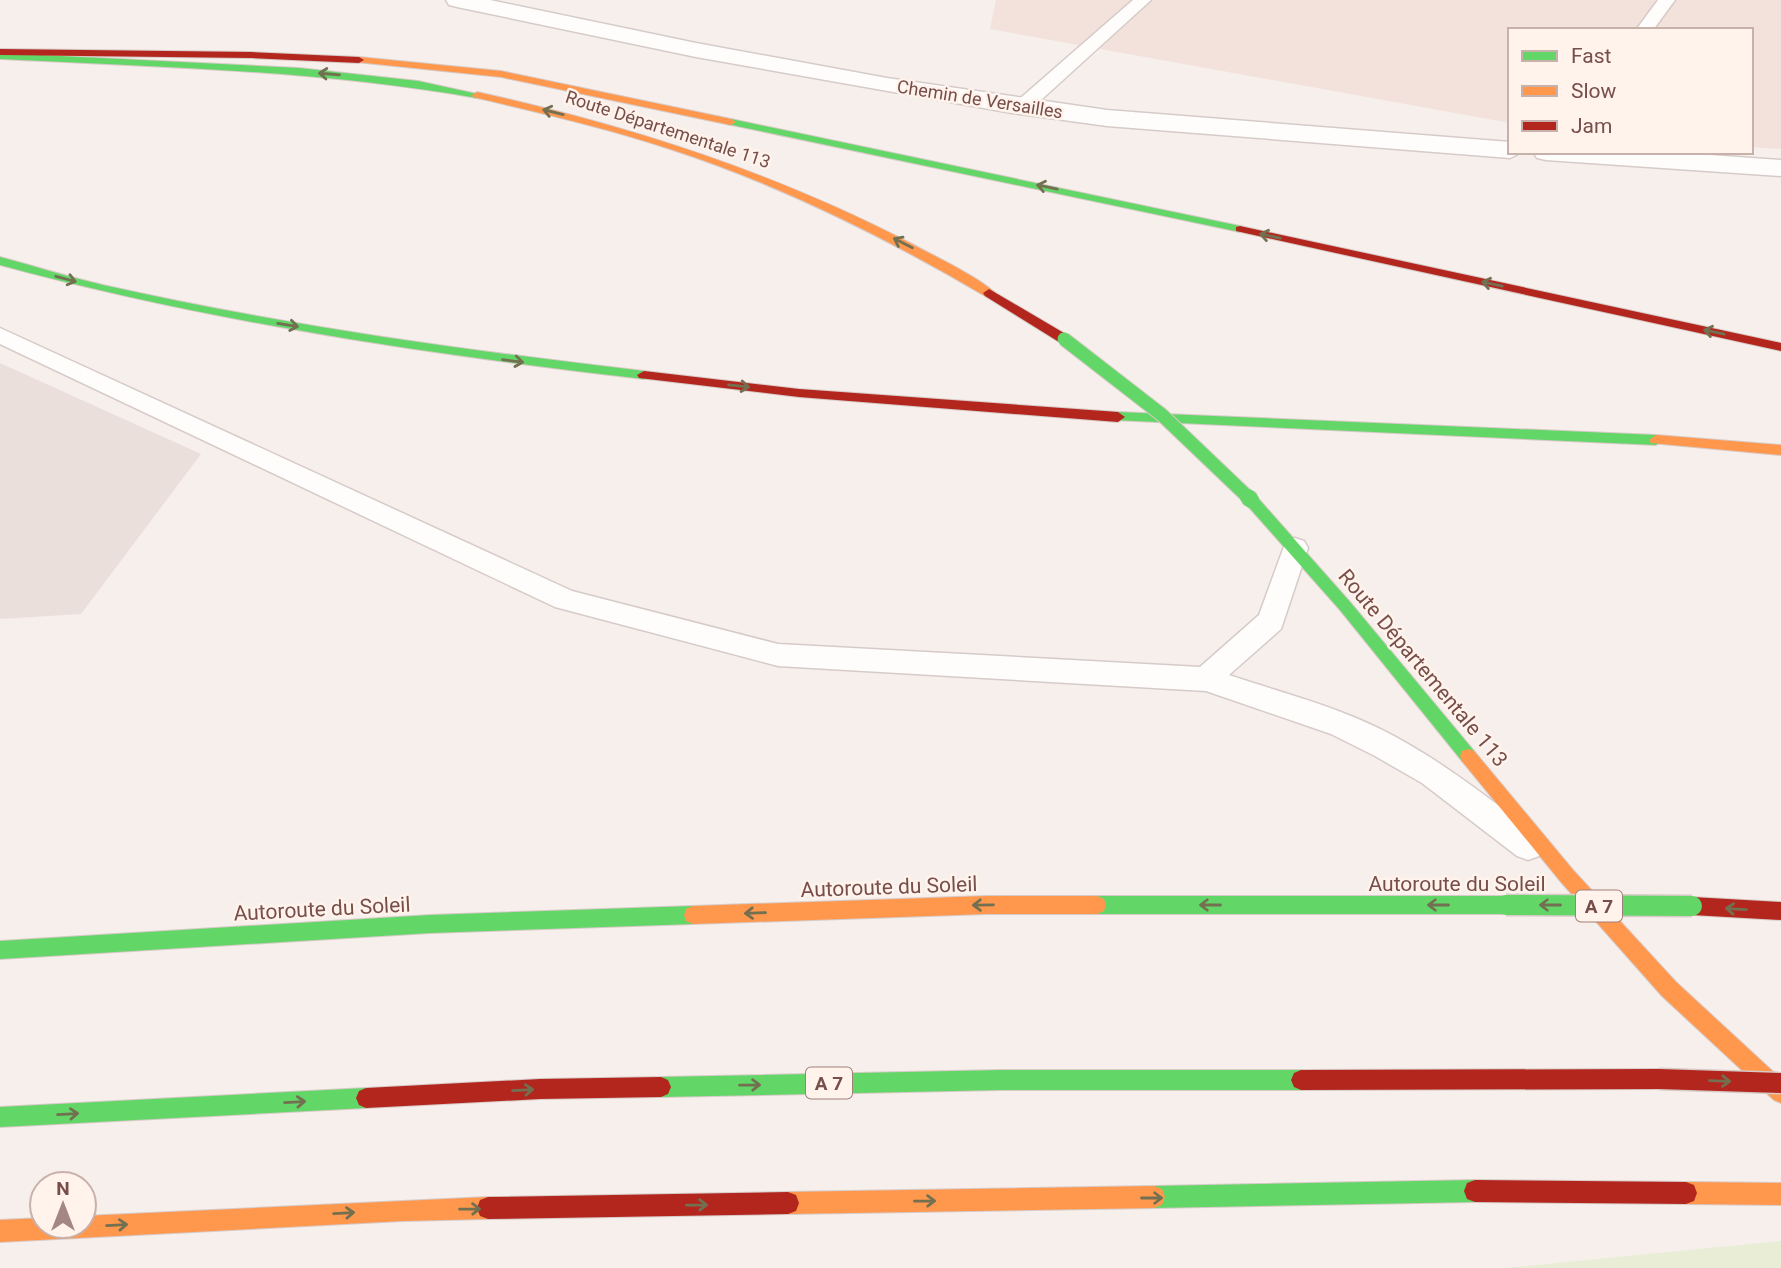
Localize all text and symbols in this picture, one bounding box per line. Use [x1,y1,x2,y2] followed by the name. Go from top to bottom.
[1508,28,1753,154] legend
[1571,44,1612,68] text: Fast
[318,67,341,80] one-way arrow
[896,76,1064,122] street label: Chemin de Versailles
[1571,79,1617,103] text: Slow
[563,86,773,172] street label: Route Départementale 113
[542,105,565,118] one-way arrow
[1571,114,1612,138] text: Jam
[1036,180,1059,194] one-way arrow
[1259,228,1282,242] one-way arrow
[893,236,914,249] one-way arrow
[55,273,77,286] one-way arrow
[1481,277,1504,290] one-way arrow
[277,319,299,332] one-way arrow
[1703,325,1726,339] one-way arrow
[501,354,524,367] one-way arrow
[727,380,750,393] one-way arrow
[1334,565,1512,771] street label: Route Départementale 113
[800,872,978,902] street label: Autoroute du Soleil
[1368,872,1546,896] street label: Autoroute du Soleil
[1576,890,1622,922] road number: A 7
[233,892,411,926] street label: Autoroute du Soleil
[1199,898,1222,912] one-way arrow
[1427,898,1450,912] one-way arrow
[1539,898,1562,912] one-way arrow
[972,899,995,912] one-way arrow
[1725,902,1748,915] one-way arrow
[744,906,767,920] one-way arrow
[806,1068,852,1098] road number: A 7
[1708,1074,1731,1088] one-way arrow
[738,1078,761,1092] one-way arrow
[511,1083,534,1096] one-way arrow
[284,1095,307,1108] one-way arrow
[56,1107,79,1120] one-way arrow
[28,1170,98,1240] north arrow
[56,1177,70,1200] text: N
[1140,1191,1163,1205] one-way arrow
[913,1194,936,1208] one-way arrow
[685,1198,708,1212] one-way arrow
[458,1202,481,1216] one-way arrow
[333,1207,356,1220] one-way arrow
[105,1219,128,1232] one-way arrow

